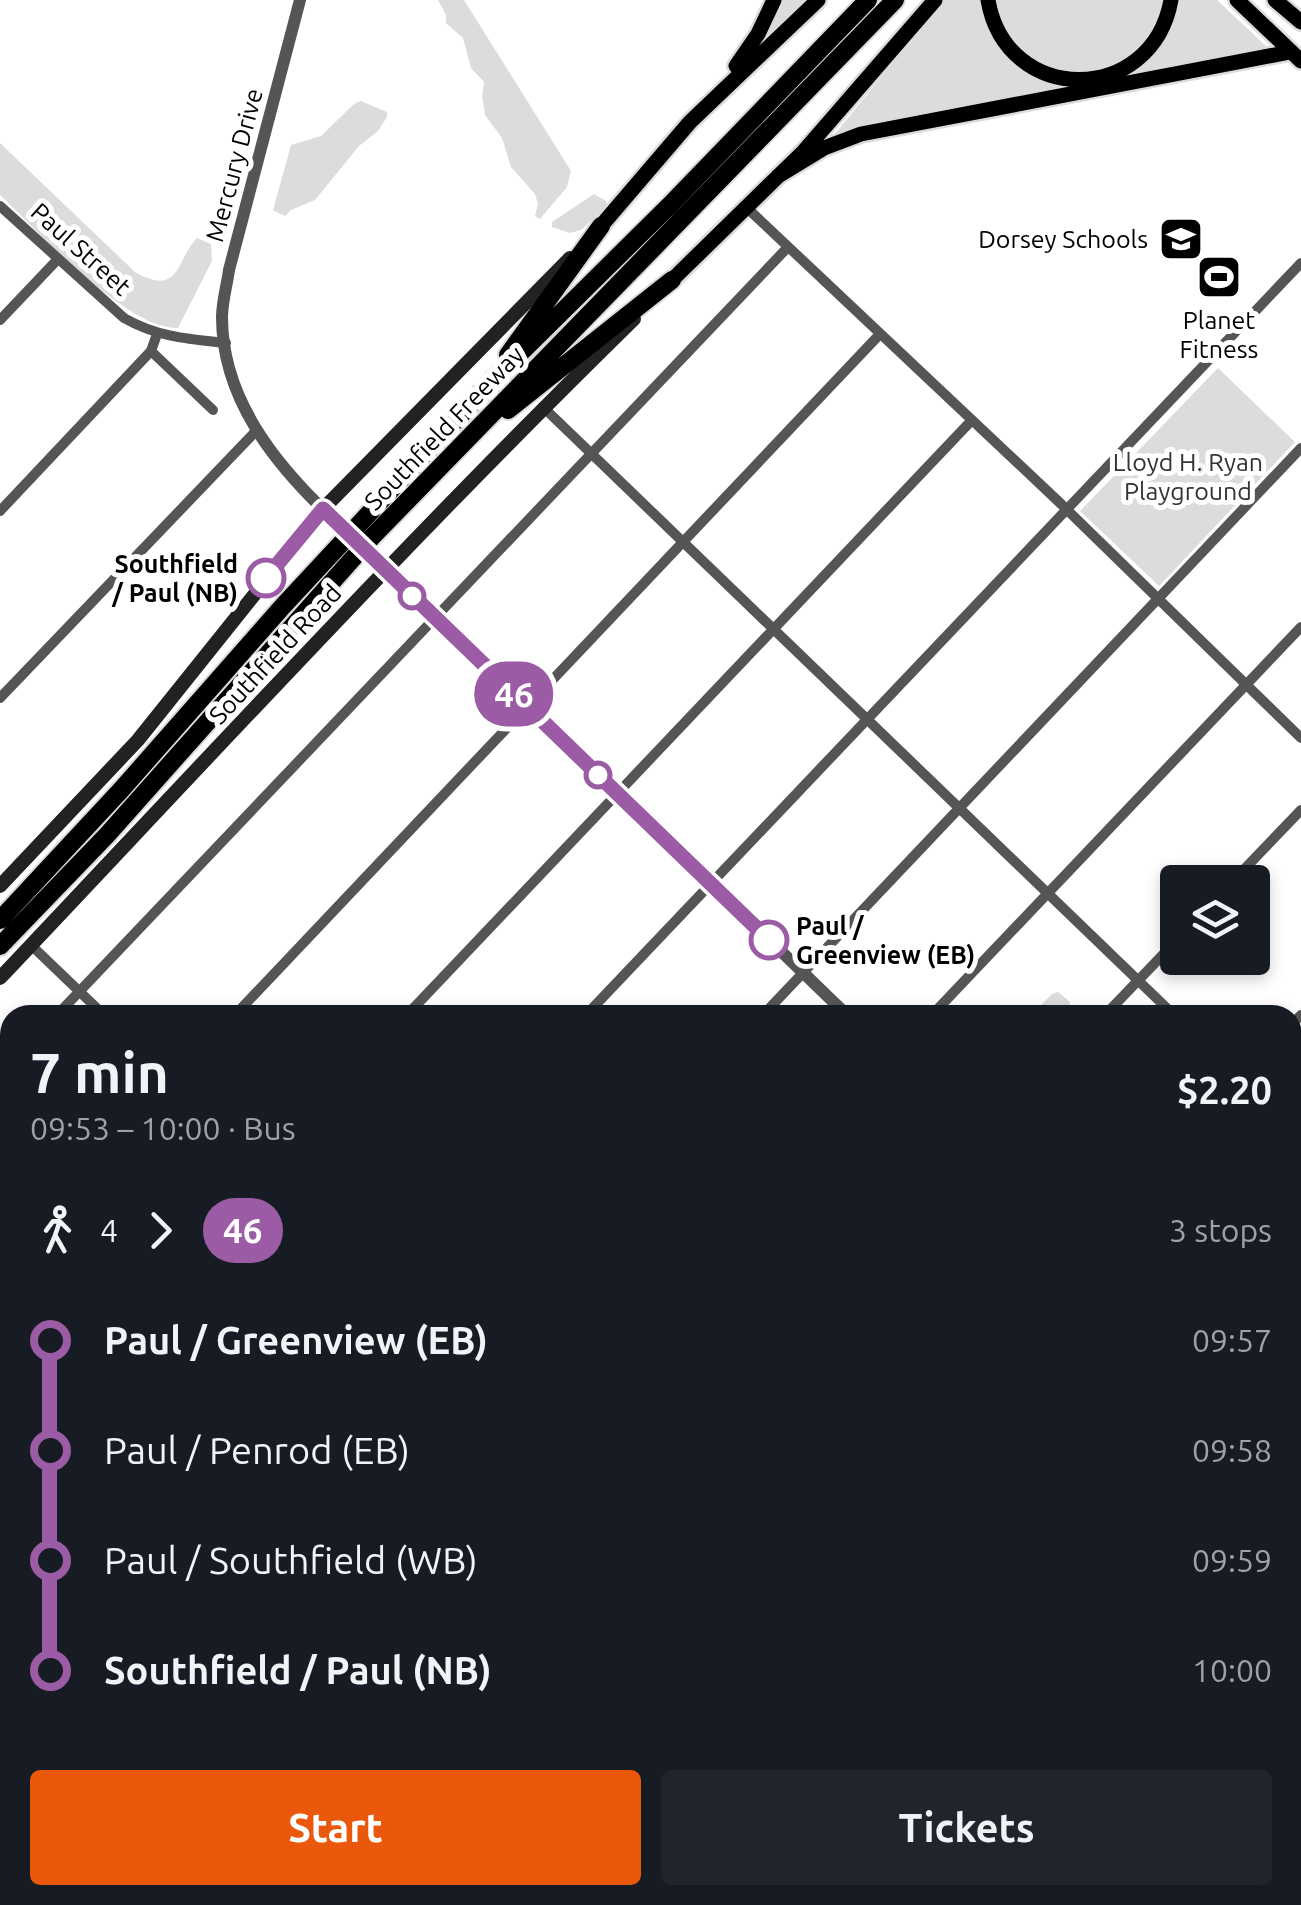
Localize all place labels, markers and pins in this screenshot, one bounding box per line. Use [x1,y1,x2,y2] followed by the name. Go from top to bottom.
[1158,216,1204,262] school or university icon: Dorsey Schools
[978,225,1148,253] place label: Dorsey Schools
[1196,254,1242,300] sports icon: Planet Fitness
[1180,306,1258,363] place label: Planet Fitness
[111,550,238,607] place label: Southfield / Paul (NB)
[247,559,285,597] marker: Southfield / Paul (NB)
[399,583,425,609] unlabelled marker
[585,762,611,788] unlabelled marker
[796,912,975,969] place label: Paul / Greenview (EB)
[750,921,788,959] marker: Paul / Greenview (EB)

